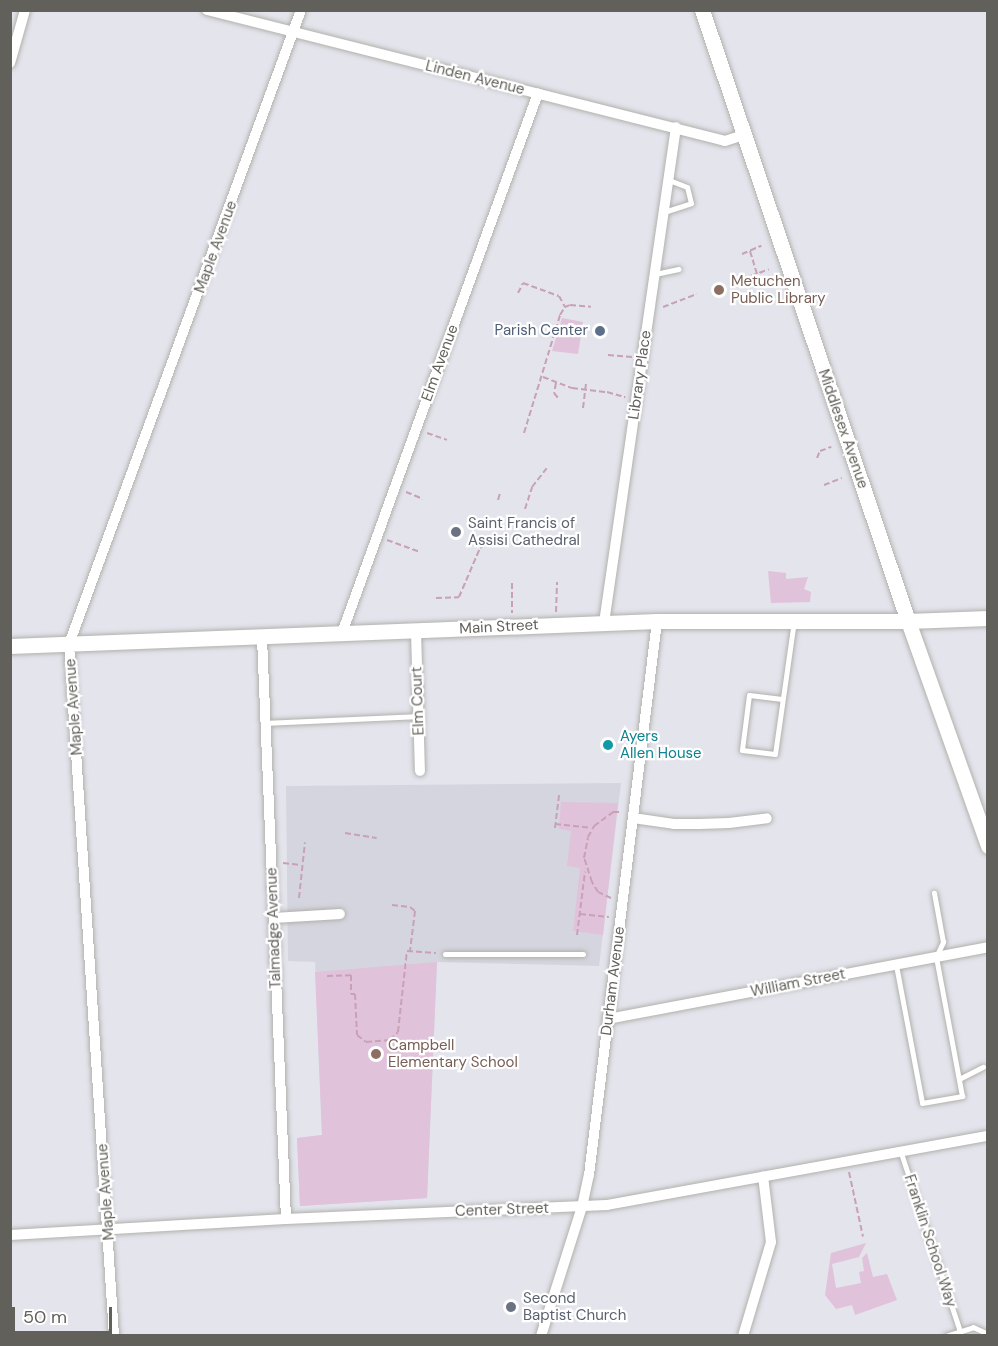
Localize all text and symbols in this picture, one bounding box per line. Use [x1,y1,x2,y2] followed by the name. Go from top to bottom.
[424,57,526,99] street label: Linden Avenue
[191,198,241,296] street label: Maple Avenue
[731,272,826,307] place label: Metuchen Public Library
[712,283,726,297] marker: Metuchen Public Library
[418,322,462,404] street label: Elm Avenue
[495,322,588,340] place label: Parish Center
[593,324,607,338] marker: Parish Center
[625,329,655,421] street label: Library Place
[814,367,872,491] street label: Middlesex Avenue
[468,514,580,549] place label: Saint Francis of Assisi Cathedral
[449,525,463,539] marker: Saint Francis of Assisi Cathedral
[459,616,539,638] street label: Main Street
[62,658,86,756] street label: Maple Avenue
[408,666,428,736] street label: Elm Court
[620,727,702,762] place label: Ayers Allen House
[601,738,615,752] marker: Ayers Allen House
[263,867,285,989] street label: Talmadge Avenue
[597,926,629,1036] street label: Durham Avenue
[749,965,847,1001] street label: William Street
[388,1036,518,1071] place label: Campbell Elementary School
[369,1047,383,1061] marker: Campbell Elementary School
[94,1143,118,1241] street label: Maple Avenue
[900,1172,960,1310] street label: Franklin School Way
[455,1199,549,1221] street label: Center Street
[523,1289,626,1324] place label: Second Baptist Church
[15,1295,116,1333] scale bar
[504,1300,518,1314] marker: Second Baptist Church
[23,1305,67,1329] text: 50 m

